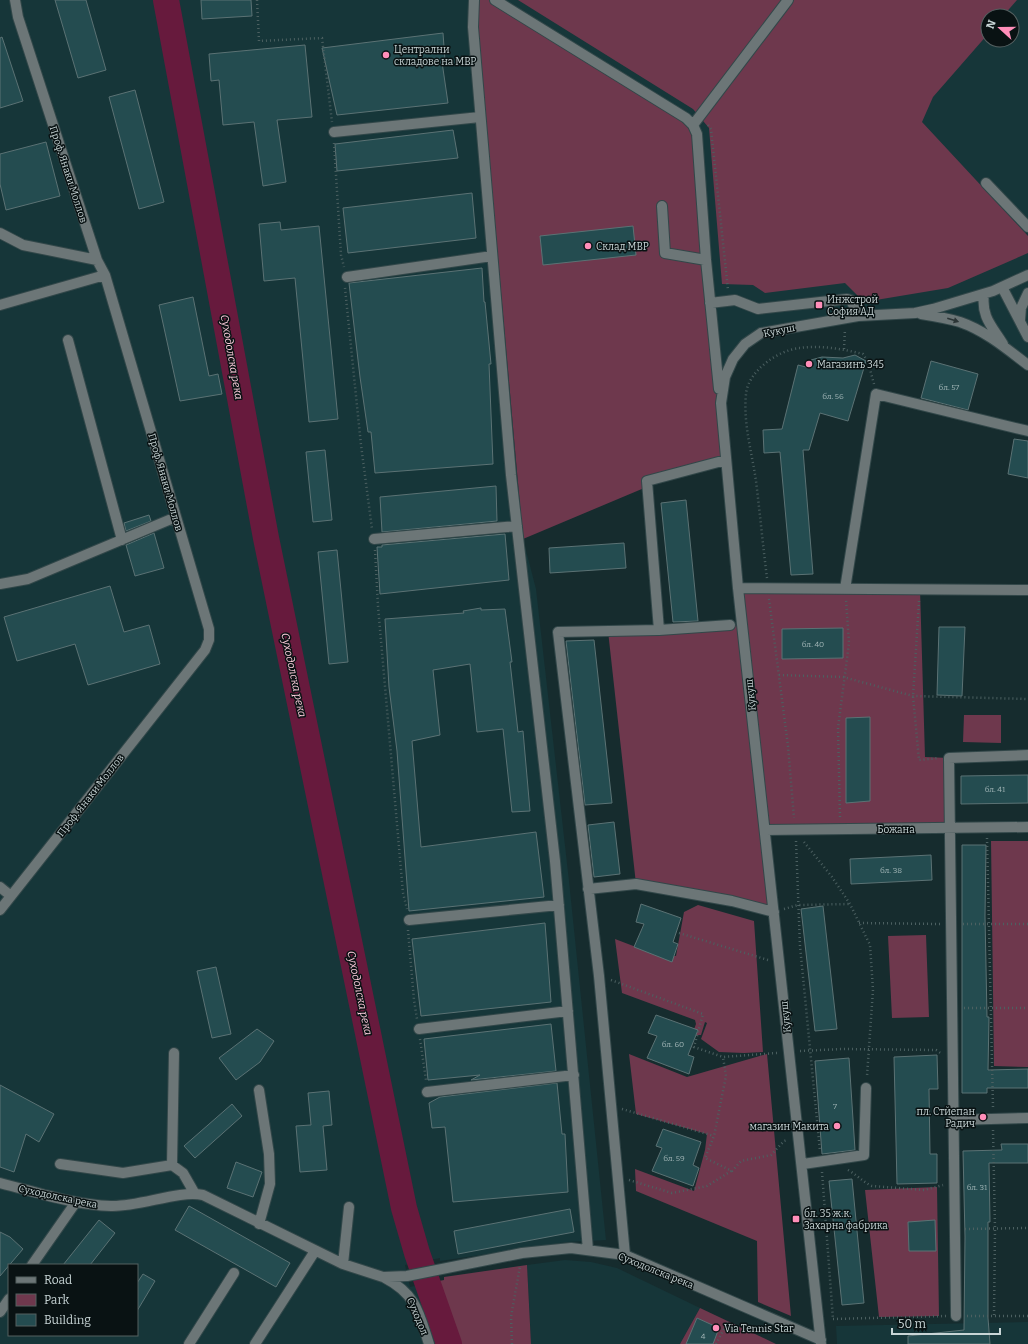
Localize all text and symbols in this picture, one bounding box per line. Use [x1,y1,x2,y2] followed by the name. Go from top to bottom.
[980,8,1020,48] north arrow
[984,18,999,31] text: N
[394,44,476,68] place label: Централни складове на МВР
[381,50,391,60] marker: Централни складове на МВР
[47,124,89,225] street label: Проф. Янаки Моллов
[583,241,593,251] marker: Склад МВР
[596,241,649,253] place label: Склад МВР
[827,294,879,318] place label: Инжстрой София АД
[814,300,824,310] marker: Инжстрой София АД
[218,314,245,401] water label: Суходолска река
[948,317,960,323] one-way arrow
[762,322,796,340] street label: Кукуш
[804,359,814,369] marker: Магазинъ 345
[817,359,884,371] place label: Магазинъ 345
[939,383,959,392] house number: бл. 57
[822,392,844,401] house number: бл. 56
[145,432,185,533] street label: Проф. Янаки Моллов
[278,632,309,719] water label: Суходолска река
[802,640,824,649] house number: бл. 40
[743,678,759,711] street label: Кукуш
[55,752,127,839] street label: Проф. Янаки Моллов
[985,785,1006,794] house number: бл. 41
[877,824,915,836] street label: Божана
[880,866,902,875] house number: бл. 38
[344,950,375,1037] water label: Суходолска река
[778,1000,794,1033] street label: Кукуш
[662,1040,684,1049] house number: бл. 60
[833,1102,837,1111] house number: 7
[916,1106,975,1130] place label: пл. Стйепан Радич
[978,1112,988,1122] marker: пл. Стйепан Радич
[749,1121,830,1133] place label: магазин Макита
[832,1121,842,1131] marker: магазин Макита
[663,1154,685,1163] house number: бл. 59
[17,1183,99,1211] street label: Суходолска река
[967,1183,988,1192] house number: бл. 31
[804,1207,888,1232] place label: бл. 35 ж.к. Захарна фабрика
[791,1214,801,1224] marker: бл. 35 ж.к. Захарна фабрика
[616,1250,696,1292] street label: Суходолска река
[8,1264,138,1336] legend
[44,1273,72,1287] text: Road
[44,1293,70,1307] text: Park
[404,1296,430,1337] street label: Суходол
[892,1310,1000,1336] scale bar
[44,1313,91,1327] text: Building
[898,1317,927,1331] text: 50 m
[711,1323,721,1333] marker: Via Tennis Star
[724,1323,794,1335] place label: Via Tennis Star
[701,1332,706,1341] house number: 4

